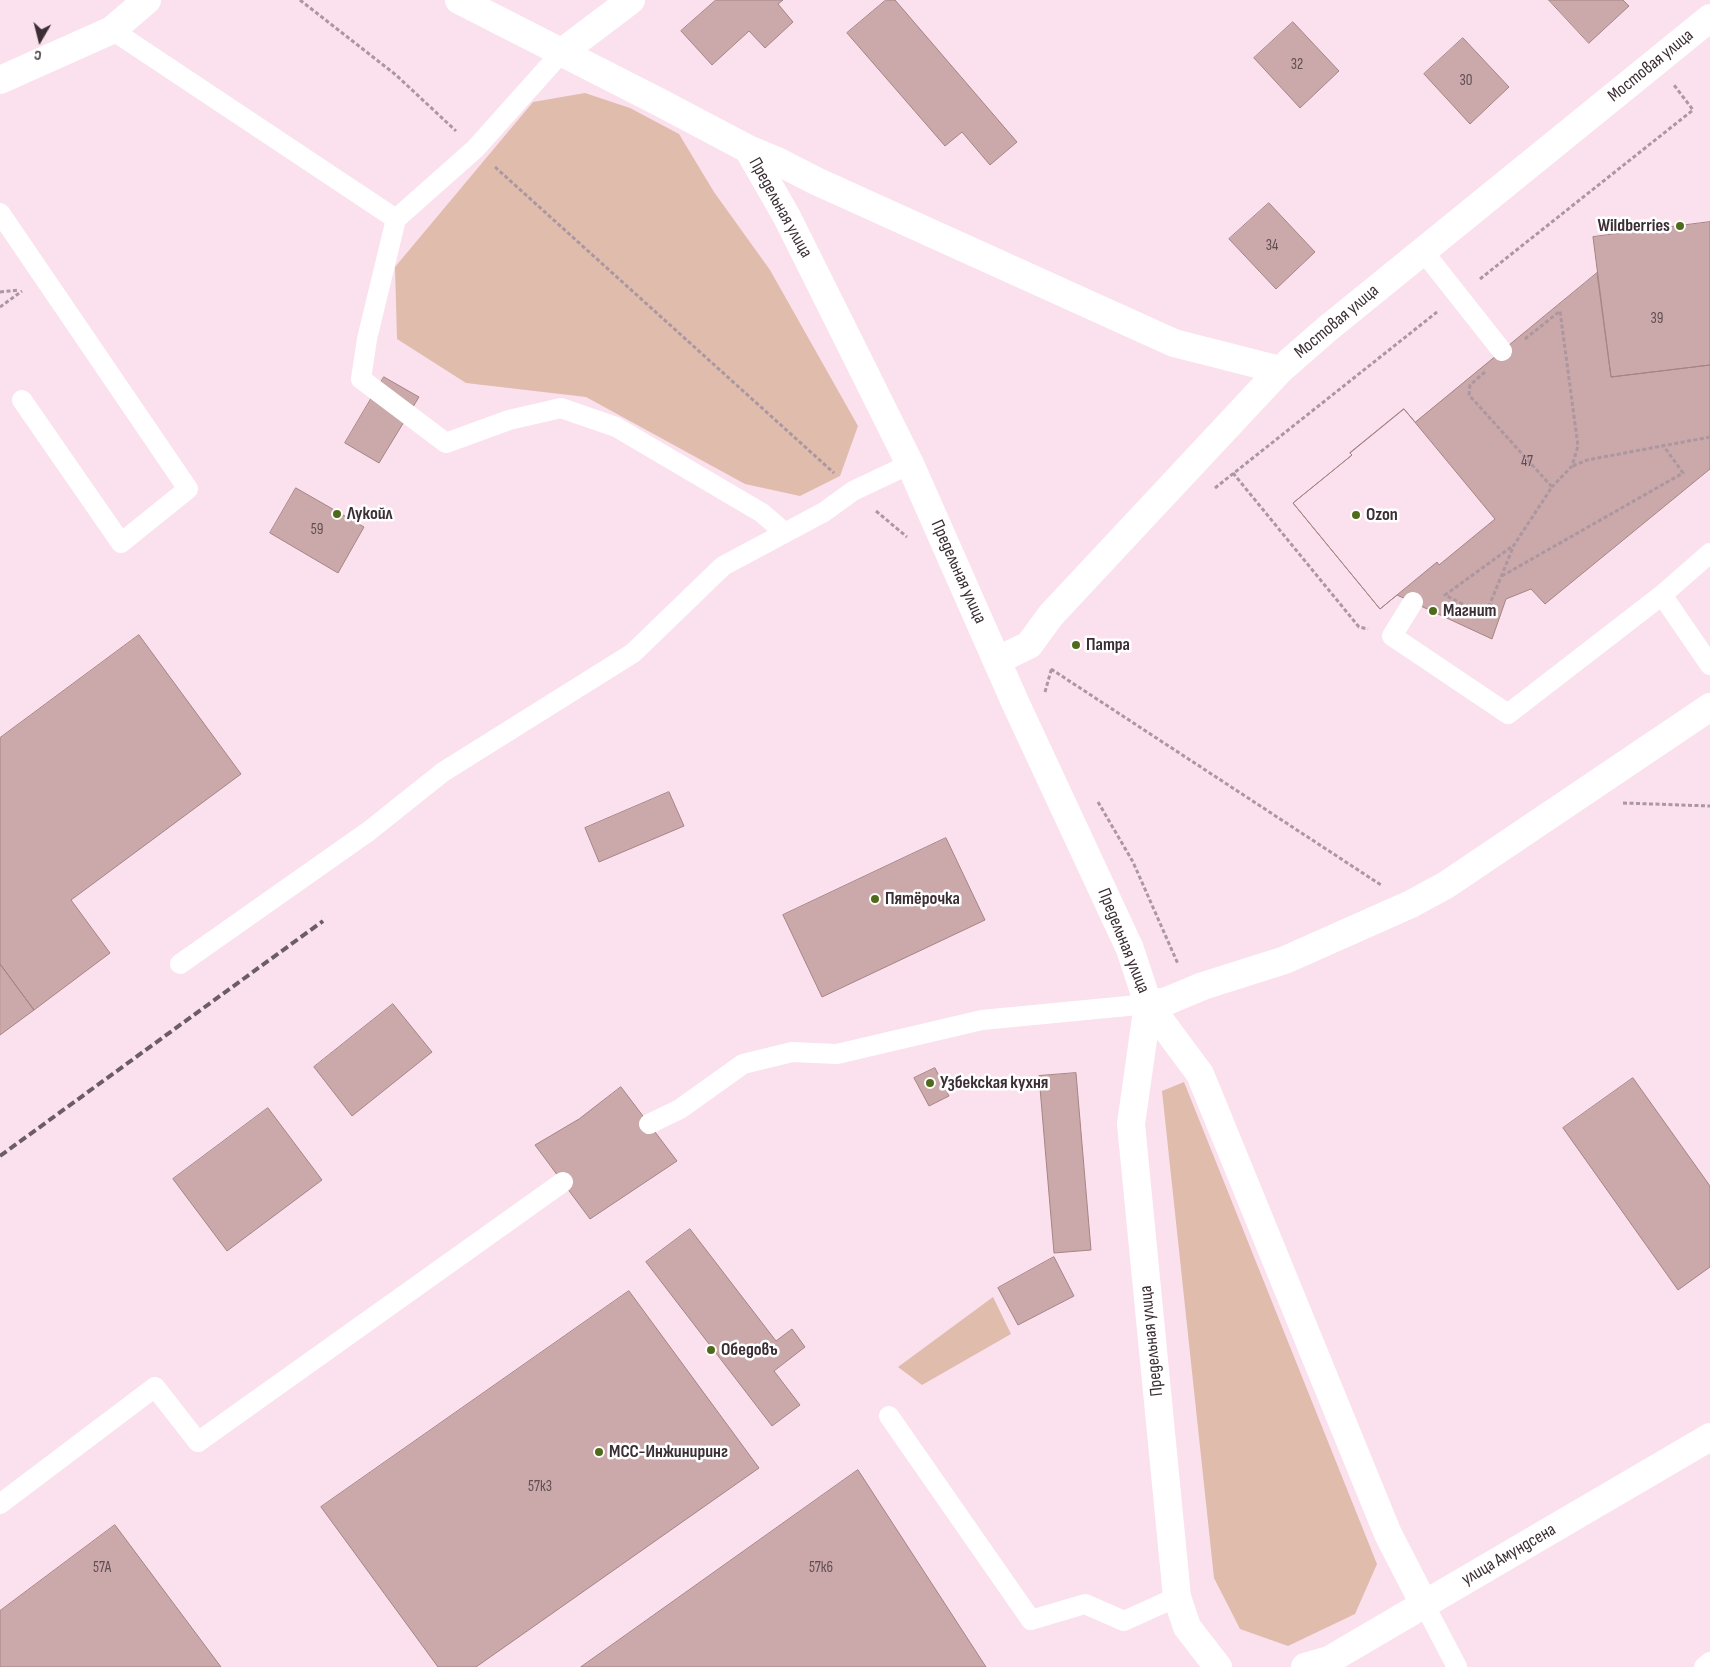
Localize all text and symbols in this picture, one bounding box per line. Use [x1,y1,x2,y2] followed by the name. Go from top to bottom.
[15,15,65,65] north arrow
[1604,25,1698,107] street label: Мостовая улица
[33,46,43,64] text: С
[1291,56,1303,74] house number: 32
[1460,72,1472,90] house number: 30
[744,154,816,262] street label: Предельная улица
[1597,215,1670,237] place label: Wildberries
[1674,220,1686,232] marker: Wildberries
[1266,237,1278,255] house number: 34
[1290,280,1384,364] street label: Мостовая улица
[1651,310,1663,328] house number: 39
[1521,453,1533,471] house number: 47
[347,503,393,525] place label: Лукойл
[1366,504,1398,526] place label: Ozon
[331,508,343,520] marker: Лукойл
[1350,509,1362,521] marker: Ozon
[926,517,990,627] street label: Предельная улица
[311,521,323,539] house number: 59
[1443,600,1496,622] place label: Магнит
[1427,605,1439,617] marker: Магнит
[1086,634,1130,656] place label: Патра
[1070,639,1082,651] marker: Патра
[1092,885,1154,997] street label: Предельная улица
[885,888,960,910] place label: Пятёрочка
[869,893,881,905] marker: Пятёрочка
[940,1072,1048,1094] place label: Узбекская кухня
[924,1077,936,1089] marker: Узбекская кухня
[1135,1285,1169,1397] street label: Предельная улица
[721,1339,778,1361] place label: Обедовъ
[705,1344,717,1356] marker: Обедовъ
[609,1441,728,1463] place label: МСС-Инжиниринг
[593,1446,605,1458] marker: МСС-Инжиниринг
[528,1478,552,1496] house number: 57к3
[1458,1519,1560,1591] street label: улица Амундсена
[93,1559,111,1577] house number: 57А
[809,1559,833,1577] house number: 57к6

